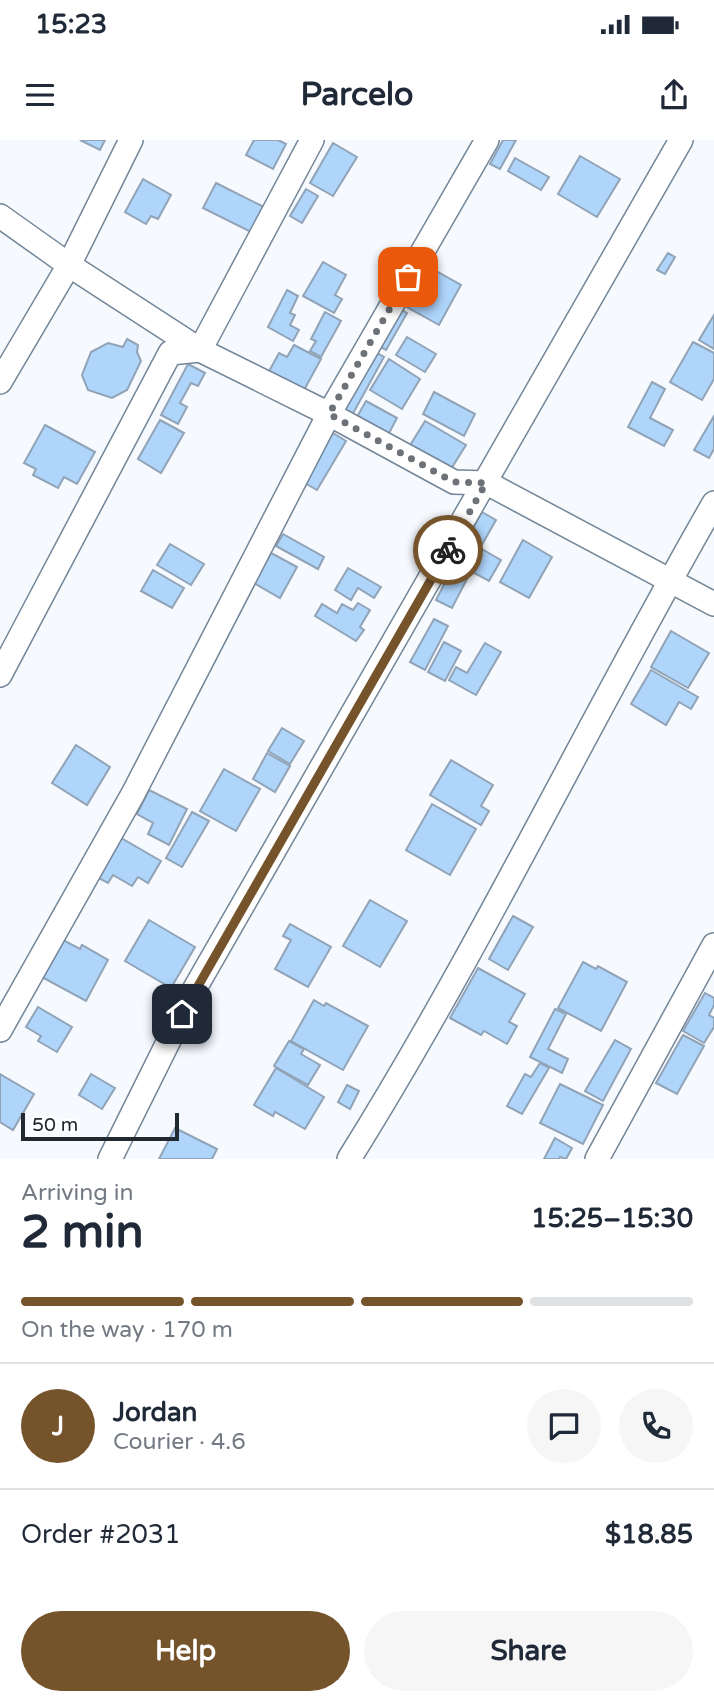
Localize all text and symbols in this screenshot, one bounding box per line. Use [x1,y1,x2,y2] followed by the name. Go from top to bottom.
[35,9,107,40] text: 15:23
[21,76,59,114] icon: menu
[301,76,413,114] text: Parcelo
[655,76,693,114] icon: share
[378,247,438,307] pin
[389,258,427,296] icon: bag
[413,515,483,585] courier
[429,531,467,569] icon: bike
[152,984,212,1044] pin
[163,995,201,1033] icon: home
[21,1110,178,1142] scale bar
[32,1114,78,1136] text: 50 m
[21,1179,134,1207] text: Arriving in
[531,1203,693,1234] text: 15:25–15:30
[21,1205,144,1260] text: 2 min
[21,1316,233,1344] text: On the way · 170 m
[527,1389,601,1463] button: chat
[619,1389,693,1463] button: phone
[113,1397,197,1428] text: Jordan
[52,1411,64,1442] text: J
[113,1428,246,1456] text: Courier · 4.6
[21,1519,181,1550] text: Order #2031
[605,1519,693,1550] text: $18.85
[21,1611,350,1691] button: Help
[364,1611,693,1691] button: Share

